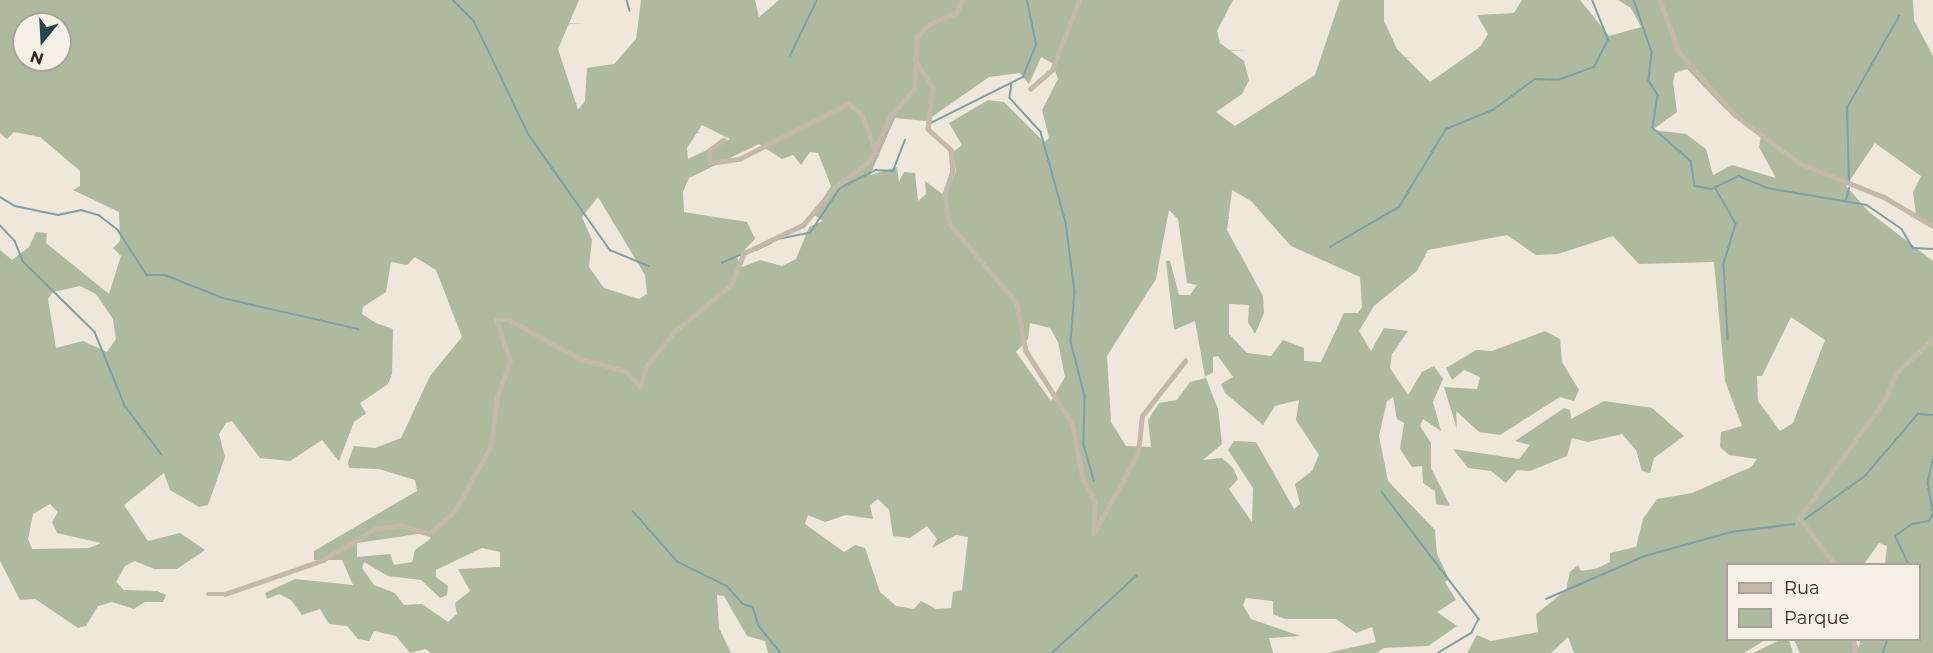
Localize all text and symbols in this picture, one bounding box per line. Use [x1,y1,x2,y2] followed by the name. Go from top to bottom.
[12,12,72,72] north arrow
[28,47,46,69] text: N
[1726,563,1921,641] legend
[1784,577,1820,599] text: Rua
[1784,607,1849,629] text: Parque

